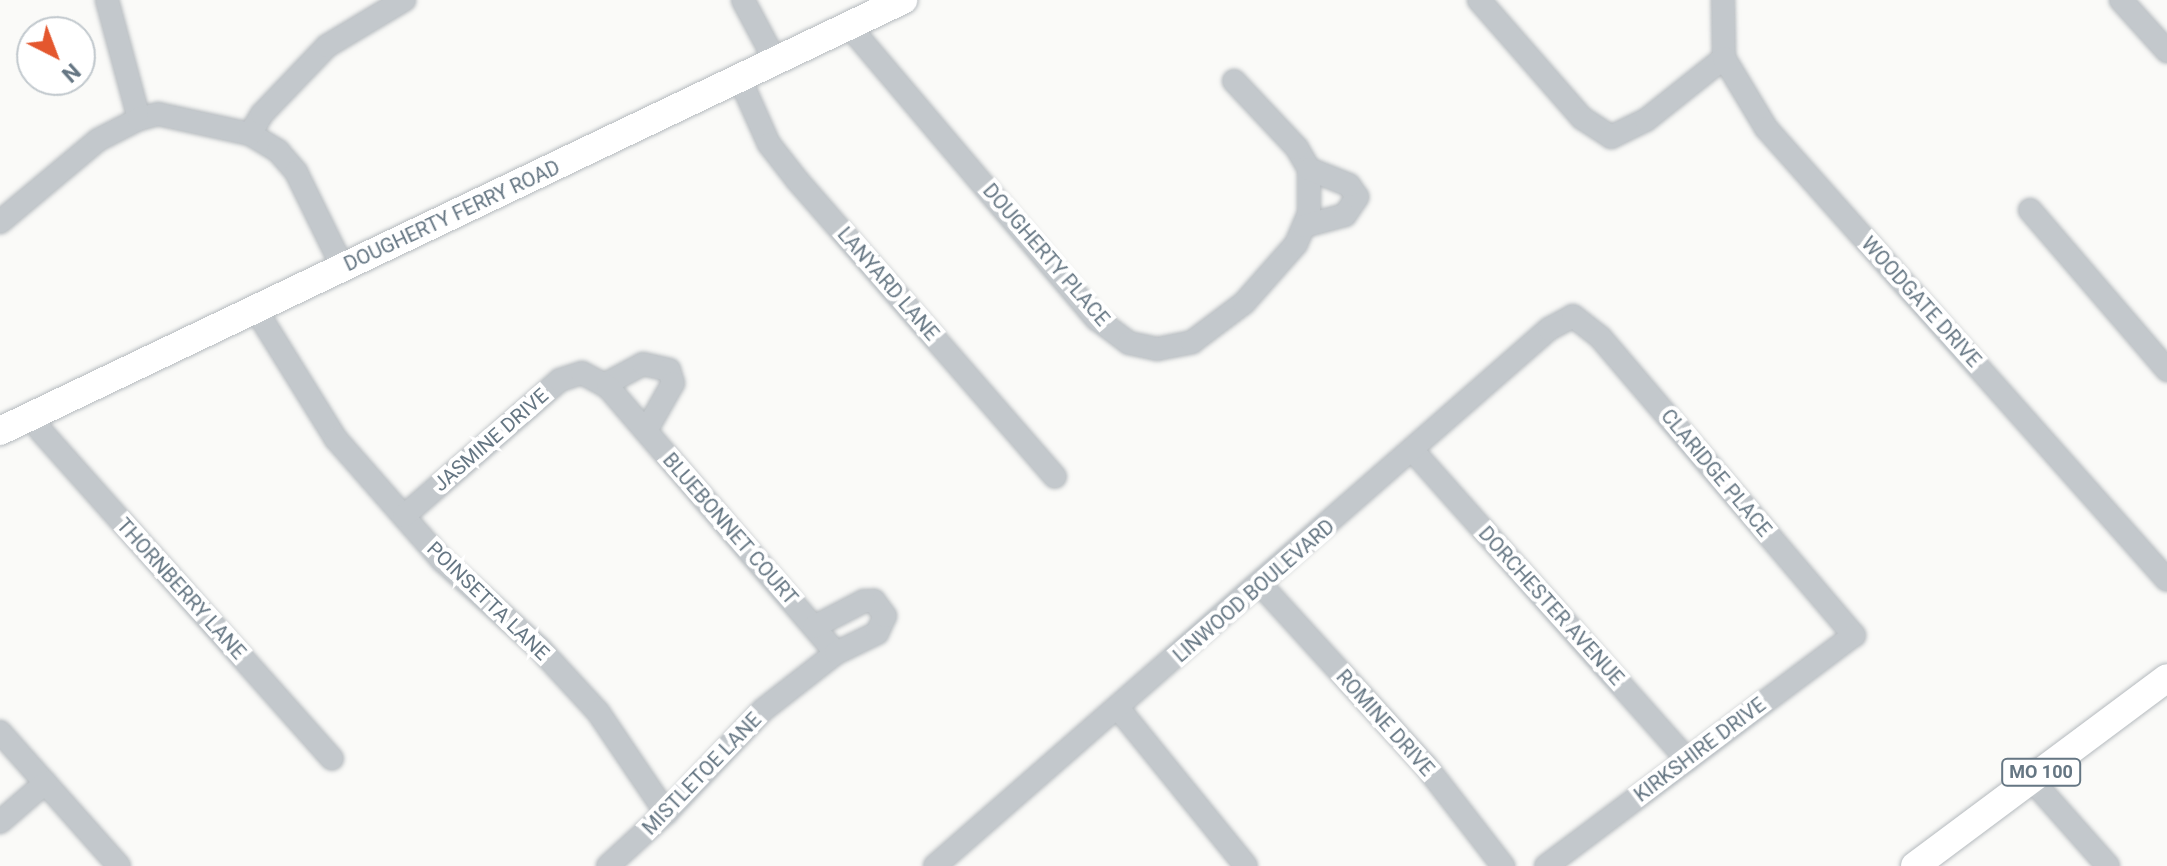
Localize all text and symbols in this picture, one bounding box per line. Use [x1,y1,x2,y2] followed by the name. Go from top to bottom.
[16,16,96,96] north arrow
[57,58,85,87] text: N
[340,155,564,277] street label: DOUGHERTY FERRY ROAD
[978,179,1114,331] street label: DOUGHERTY PLACE
[832,222,944,346] street label: LANYARD LANE
[1856,232,1986,372] street label: WOODGATE DRIVE
[429,384,553,496] street label: JASMINE DRIVE
[1656,404,1776,542] street label: CLARIDGE PLACE
[657,448,803,610] street label: BLUEBONNET COURT
[111,514,251,664] street label: THORNBERRY LANE
[1169,514,1339,668] street label: LINWOOD BOULEVARD
[1473,522,1629,690] street label: DORCHESTER AVENUE
[422,537,554,665] street label: POINSETTA LANE
[1331,665,1439,781] street label: ROMINE DRIVE
[1630,693,1770,807] street label: KIRKSHIRE DRIVE
[638,708,766,840] street label: MISTLETOE LANE
[2001,758,2081,786] road number: MO 100

